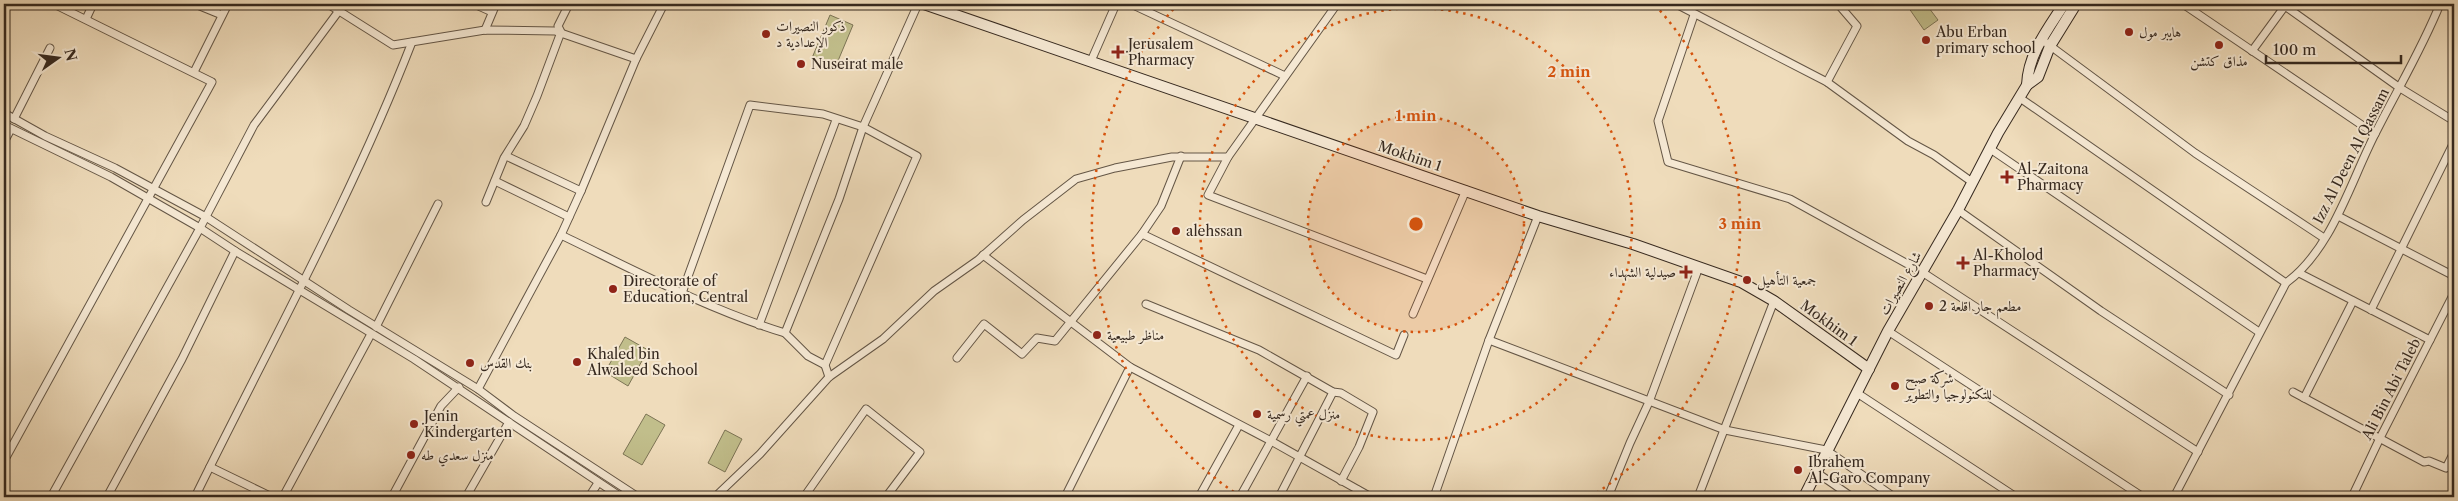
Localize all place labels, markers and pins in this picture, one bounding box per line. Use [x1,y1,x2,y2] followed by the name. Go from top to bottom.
[776,17,846,53] place label: ذكور النصيرات الإعدادية د
[1935,23,2036,57] place label: Abu Erban primary school
[2139,23,2181,41] place label: هايبر مول
[2123,26,2135,38] marker: هايبر مول
[760,28,772,40] marker: ذكور النصيرات الإعدادية د
[1920,34,1932,46] marker: Abu Erban primary school
[1126,35,1195,69] place label: Jerusalem Pharmacy
[2213,39,2225,51] marker: مذاق كتشن
[1112,46,1124,58] marker: Jerusalem Pharmacy
[2190,52,2248,71] place label: مذاق كتشن
[811,55,904,73] place label: Nuseirat male
[795,58,807,70] marker: Nuseirat male
[2016,160,2089,194] place label: Al-Zaitona Pharmacy
[2001,171,2013,183] marker: Al-Zaitona Pharmacy
[1407,215,1425,233] centre of rings
[1186,222,1243,240] place label: alehssan
[1170,225,1182,237] marker: alehssan
[1972,246,2044,280] place label: Al-Kholod Pharmacy
[1957,257,1969,269] marker: Al-Kholod Pharmacy
[1609,263,1676,282] place label: صيدلية الشهداء
[1680,266,1692,278] marker: صيدلية الشهداء
[1757,270,1817,291] place label: جمعية التأهيل
[623,272,748,306] place label: Directorate of Education, Central
[1741,274,1753,286] marker: جمعية التأهيل
[607,283,619,295] marker: Directorate of Education, Central
[1939,297,2021,320] place label: مطعم جار اقلعة 2
[1923,300,1935,312] marker: مطعم جار اقلعة 2
[1107,326,1164,344] place label: مناظر طبيعية
[1091,329,1103,341] marker: مناظر طبيعية
[586,345,698,379] place label: Khaled bin Alwaleed School
[480,354,532,372] place label: بنك القدس
[571,356,583,368] marker: Khaled bin Alwaleed School
[464,357,476,369] marker: بنك القدس
[1903,369,1992,403] place label: شركة صبح للتكنولوجيا والتطوير
[1889,380,1901,392] marker: شركة صبح للتكنولوجيا والتطوير
[1267,405,1340,427] place label: منزل عمتي رسمية
[422,407,513,441] place label: Jenin Kindergarten
[1251,408,1263,420] marker: منزل عمتي رسمية
[408,418,420,430] marker: Jenin Kindergarten
[421,446,494,467] place label: منزل سعدي طه
[405,449,417,461] marker: منزل سعدي طه
[1807,453,1930,487] place label: Ibrahem Al-Garo Company
[1792,464,1804,476] marker: Ibrahem Al-Garo Company

